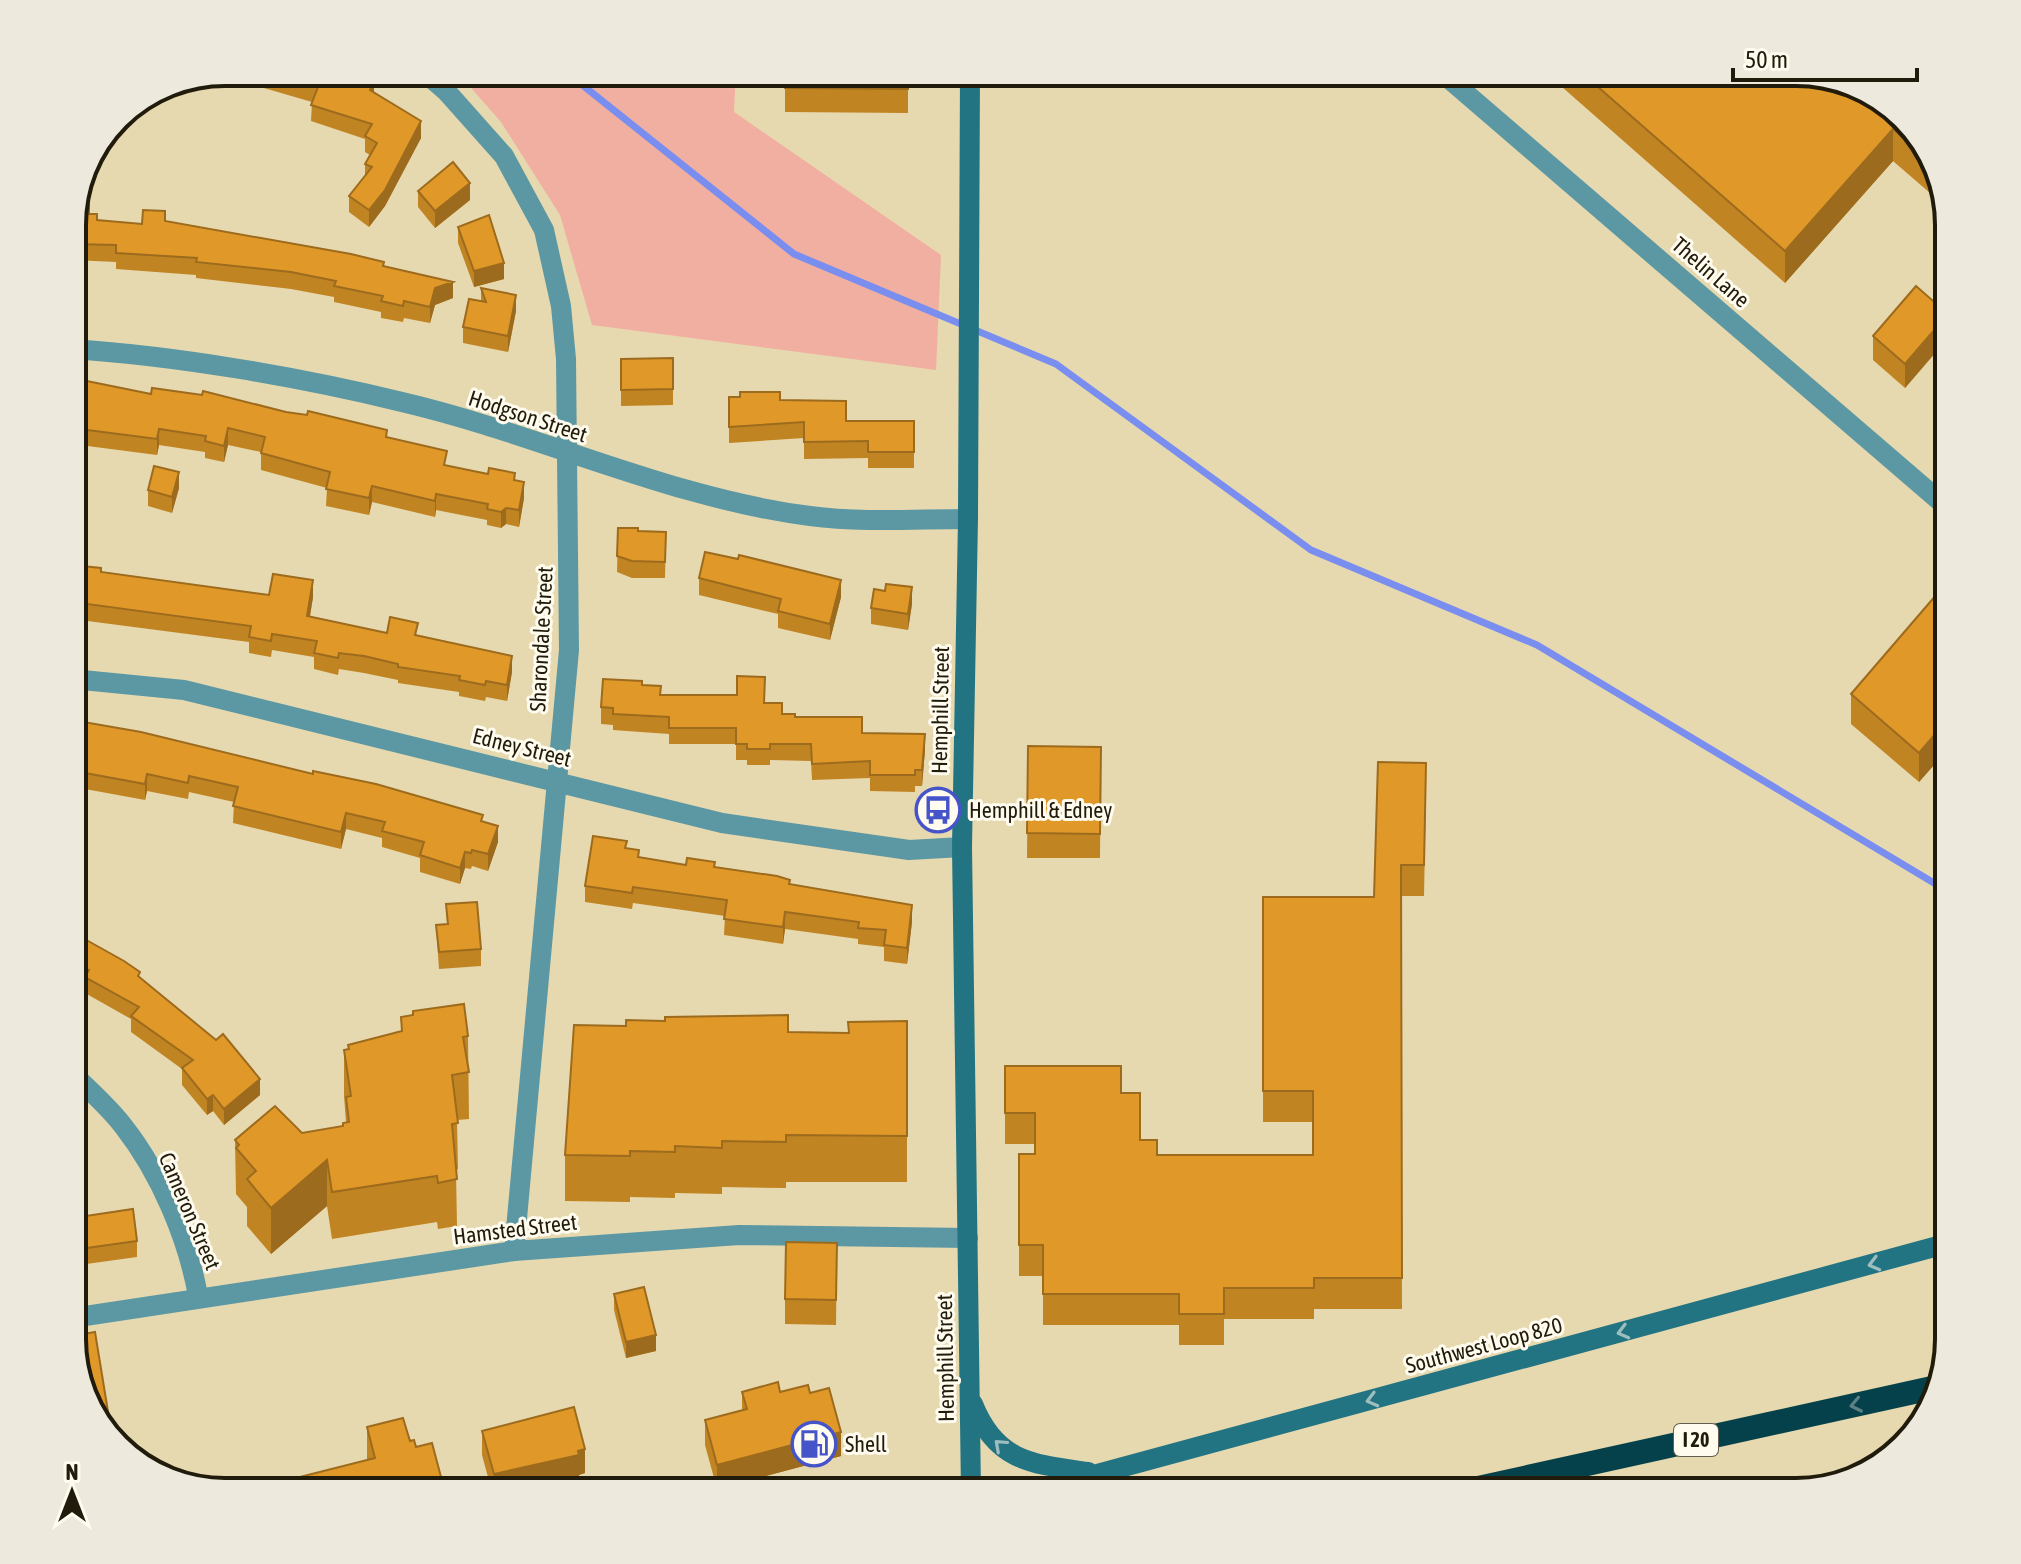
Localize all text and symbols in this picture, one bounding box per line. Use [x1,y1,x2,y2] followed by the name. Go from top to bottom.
[1733,32,1917,82] scale bar
[1745,46,1788,73] text: 50 m
[1667,231,1755,313] street label: Thelin Lane
[465,385,591,447] street label: Hodgson Street
[524,566,558,712] street label: Sharondale Street
[926,646,954,774] street label: Hemphill Street
[470,722,574,772] street label: Edney Street
[914,786,962,834] bus stop icon: Hemphill & Edney
[969,797,1112,823] place label: Hemphill & Edney
[154,1149,226,1273] street label: Cameron Street
[452,1209,578,1249] street label: Hamsted Street
[1867,1254,1881,1271] one-way arrow
[931,1294,959,1422] street label: Hemphill Street
[1403,1312,1565,1378] street label: Southwest Loop 820
[1616,1322,1630,1339] one-way arrow
[1365,1390,1379,1407] one-way arrow
[1849,1396,1863,1413] one-way arrow
[790,1420,838,1468] fuel station icon: Shell
[1674,1424,1718,1456] road number: I 20
[845,1431,887,1457] place label: Shell
[995,1440,1009,1454] one-way arrow
[32,1452,112,1532] north arrow
[66,1459,78,1485] text: N

